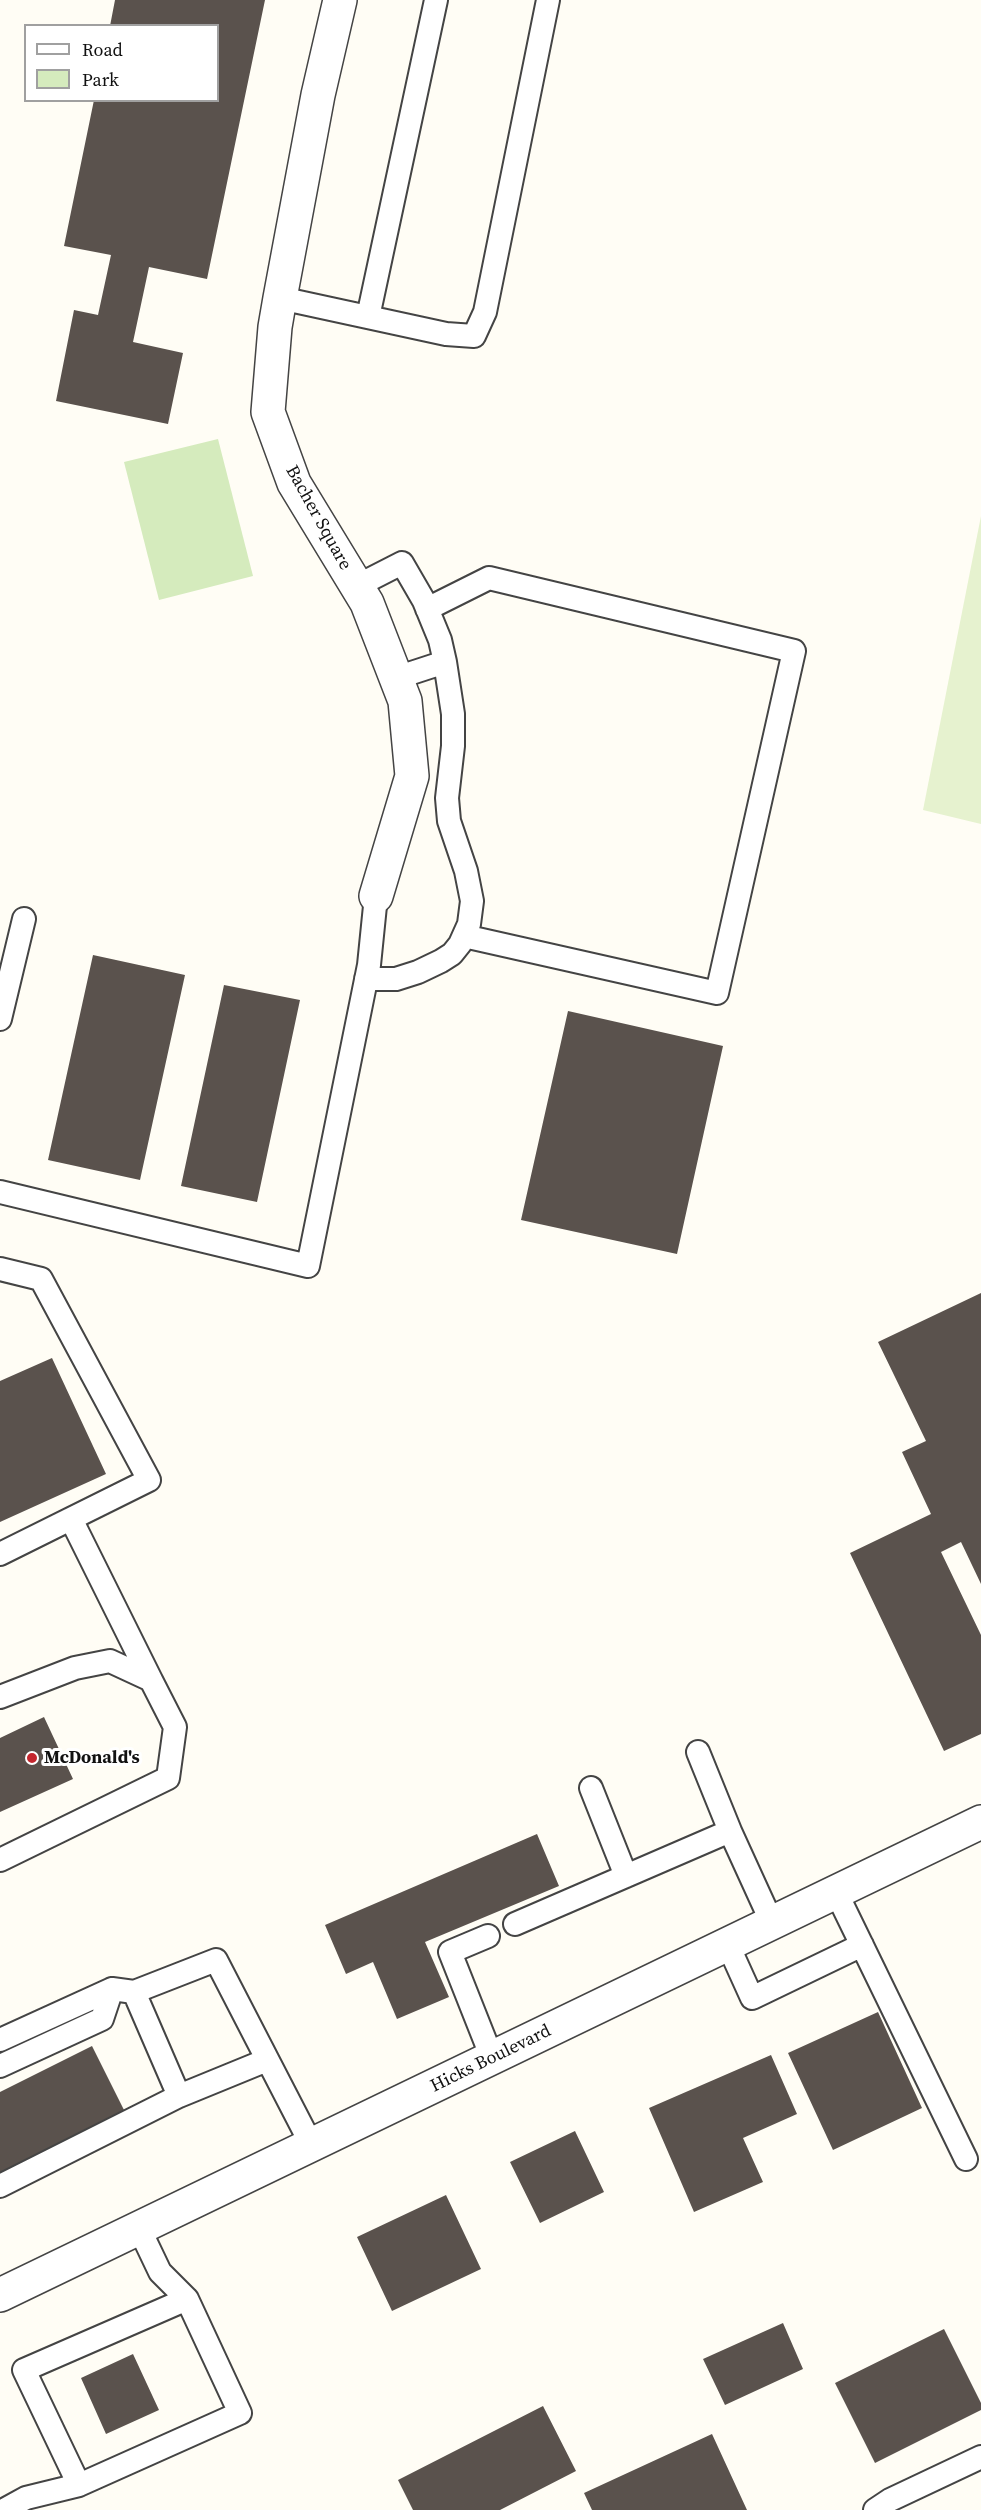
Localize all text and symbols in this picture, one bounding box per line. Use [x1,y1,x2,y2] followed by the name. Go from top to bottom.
[24,24,219,102] legend
[82,37,123,62] text: Road
[82,67,119,92] text: Park
[280,462,356,574] street label: Bacher Square
[44,1747,140,1769] place label: McDonald's
[25,1751,39,1765] marker: McDonald's
[427,2021,555,2097] street label: Hicks Boulevard

